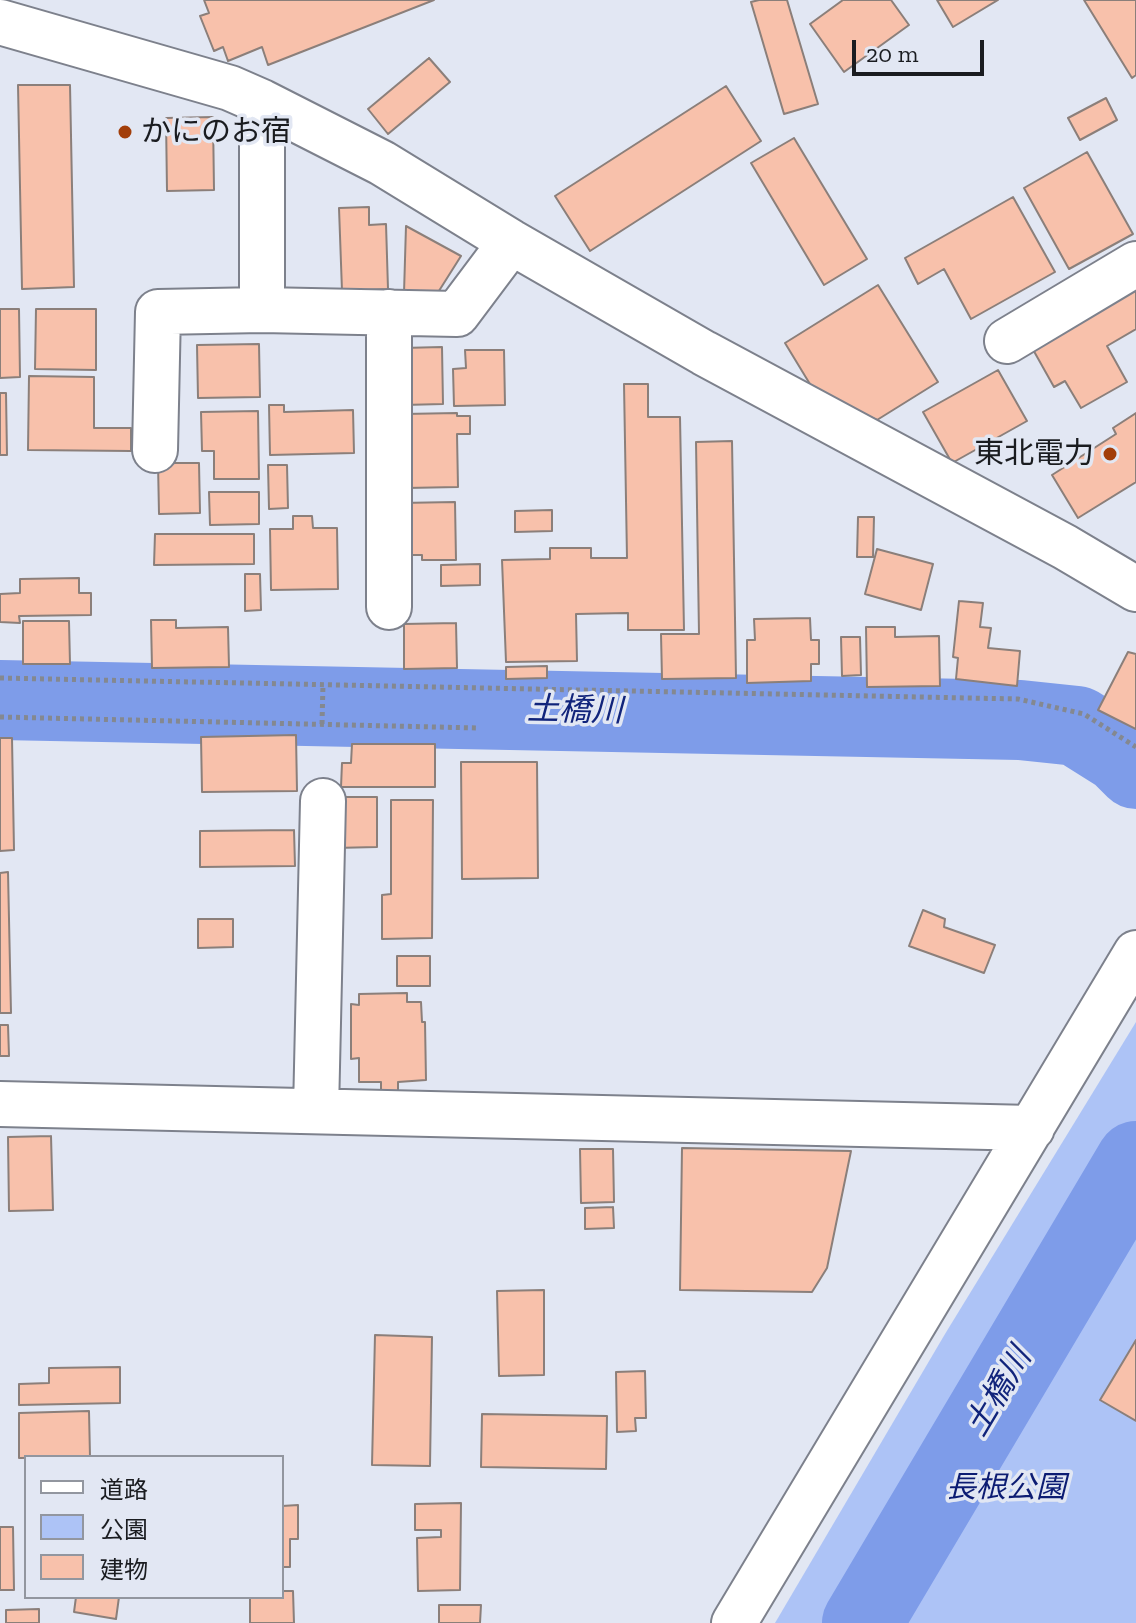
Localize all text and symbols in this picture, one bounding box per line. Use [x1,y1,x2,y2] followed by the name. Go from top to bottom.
[856,24,988,74] scale bar
[866,39,918,68] text: 20 m
[141,114,291,150] place label: かにのお宿
[116,123,134,141] marker: かにのお宿
[974,436,1094,472] place label: 東北電力
[1101,445,1119,463] marker: 東北電力
[527,691,623,731] water label: 土橋川
[958,1341,1040,1443] water label: 土橋川
[24,1455,284,1599] legend
[946,1470,1066,1506] park label: 長根公園
[100,1475,148,1504] text: 道路
[100,1515,148,1544] text: 公園
[100,1555,148,1584] text: 建物

